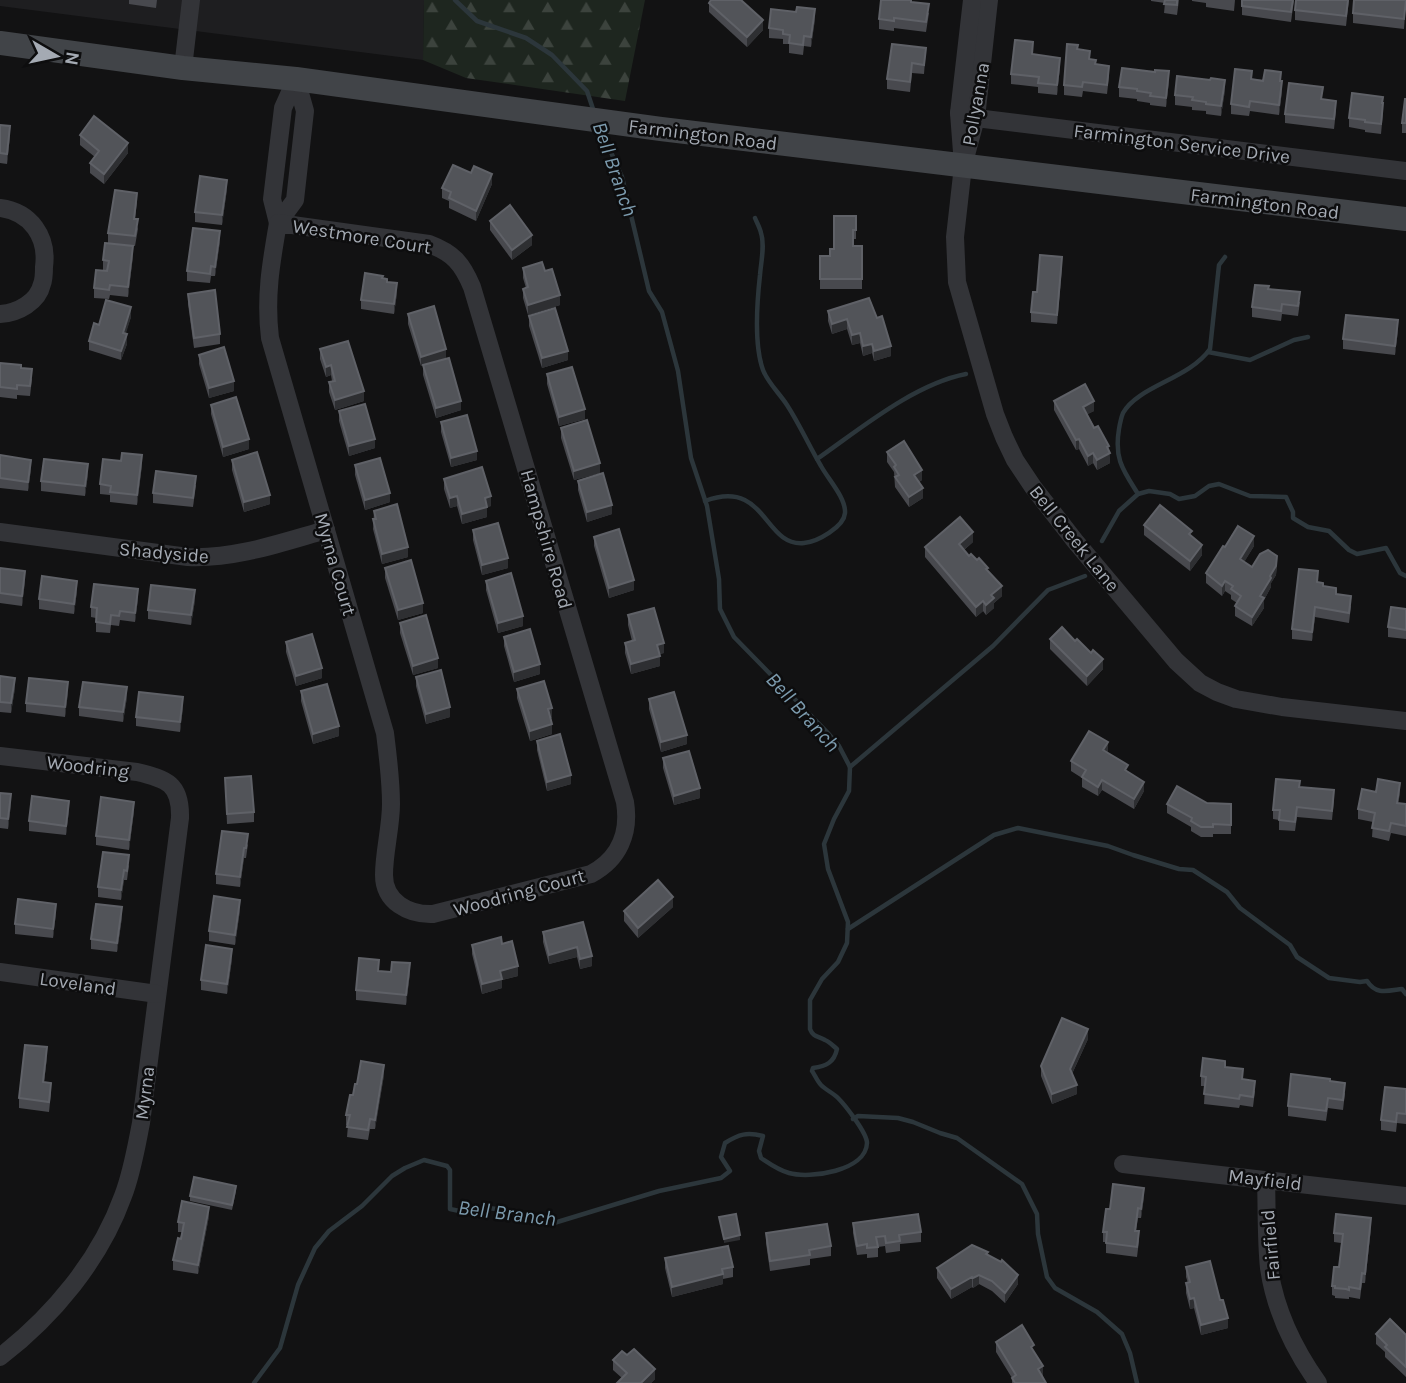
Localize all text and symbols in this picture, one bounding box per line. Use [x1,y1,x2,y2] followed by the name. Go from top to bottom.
[21,21,91,91] north arrow
[60,50,84,67] text: N
[958,61,994,148] street label: Pollyanna
[627,115,779,155] street label: Farmington Road
[588,118,642,220] water label: Bell Branch
[1072,120,1291,168] street label: Farmington Service Drive
[1189,184,1341,224] street label: Farmington Road
[291,215,433,259] street label: Westmore Court
[516,467,576,612] street label: Hampshire Road
[1025,481,1124,596] street label: Bell Creek Lane
[310,510,360,618] street label: Myrna Court
[118,538,210,568] street label: Shadyside
[761,667,845,757] water label: Bell Branch
[45,751,131,783] street label: Woodring
[451,865,587,921] street label: Woodring Court
[38,968,118,1000] street label: Loveland
[131,1065,159,1121] street label: Myrna
[1227,1165,1303,1195] street label: Mayfield
[457,1195,557,1231] water label: Bell Branch
[1257,1209,1285,1281] street label: Fairfield

